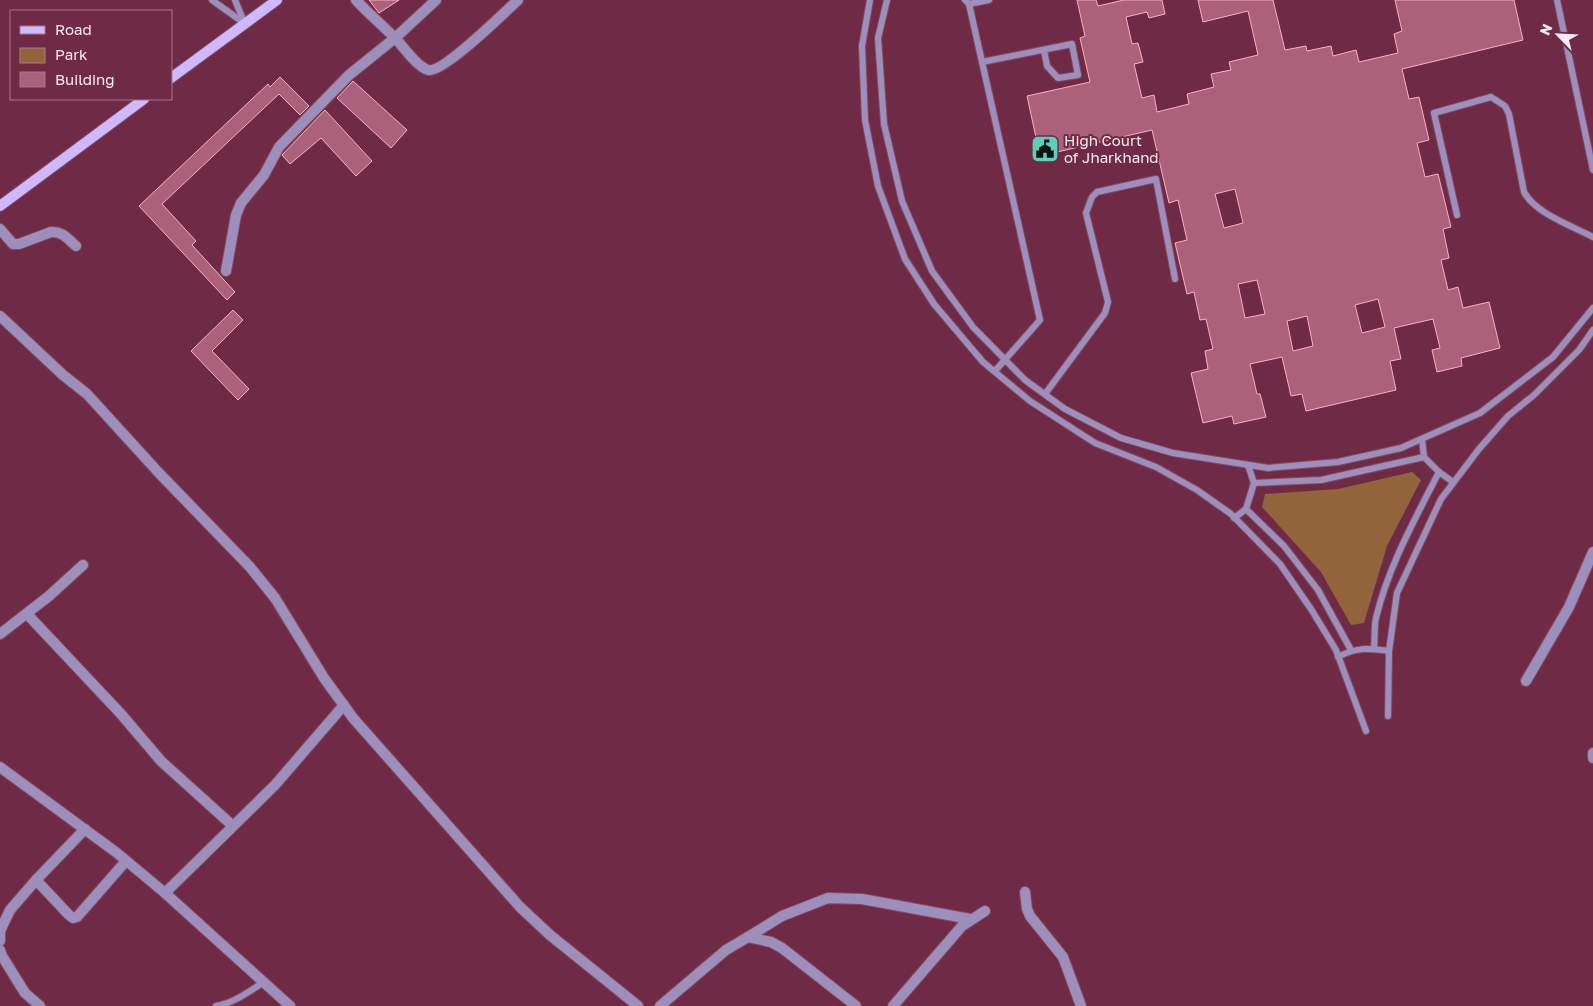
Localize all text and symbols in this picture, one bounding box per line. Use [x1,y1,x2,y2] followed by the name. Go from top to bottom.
[10,10,172,100] legend
[1533,10,1583,60] north arrow
[55,20,92,38] text: Road
[1536,21,1556,38] text: N
[55,45,88,63] text: Park
[55,70,115,88] text: Building
[1064,131,1159,166] place label: High Court of Jharkhand
[1030,134,1060,164] public building icon: High Court of Jharkhand

